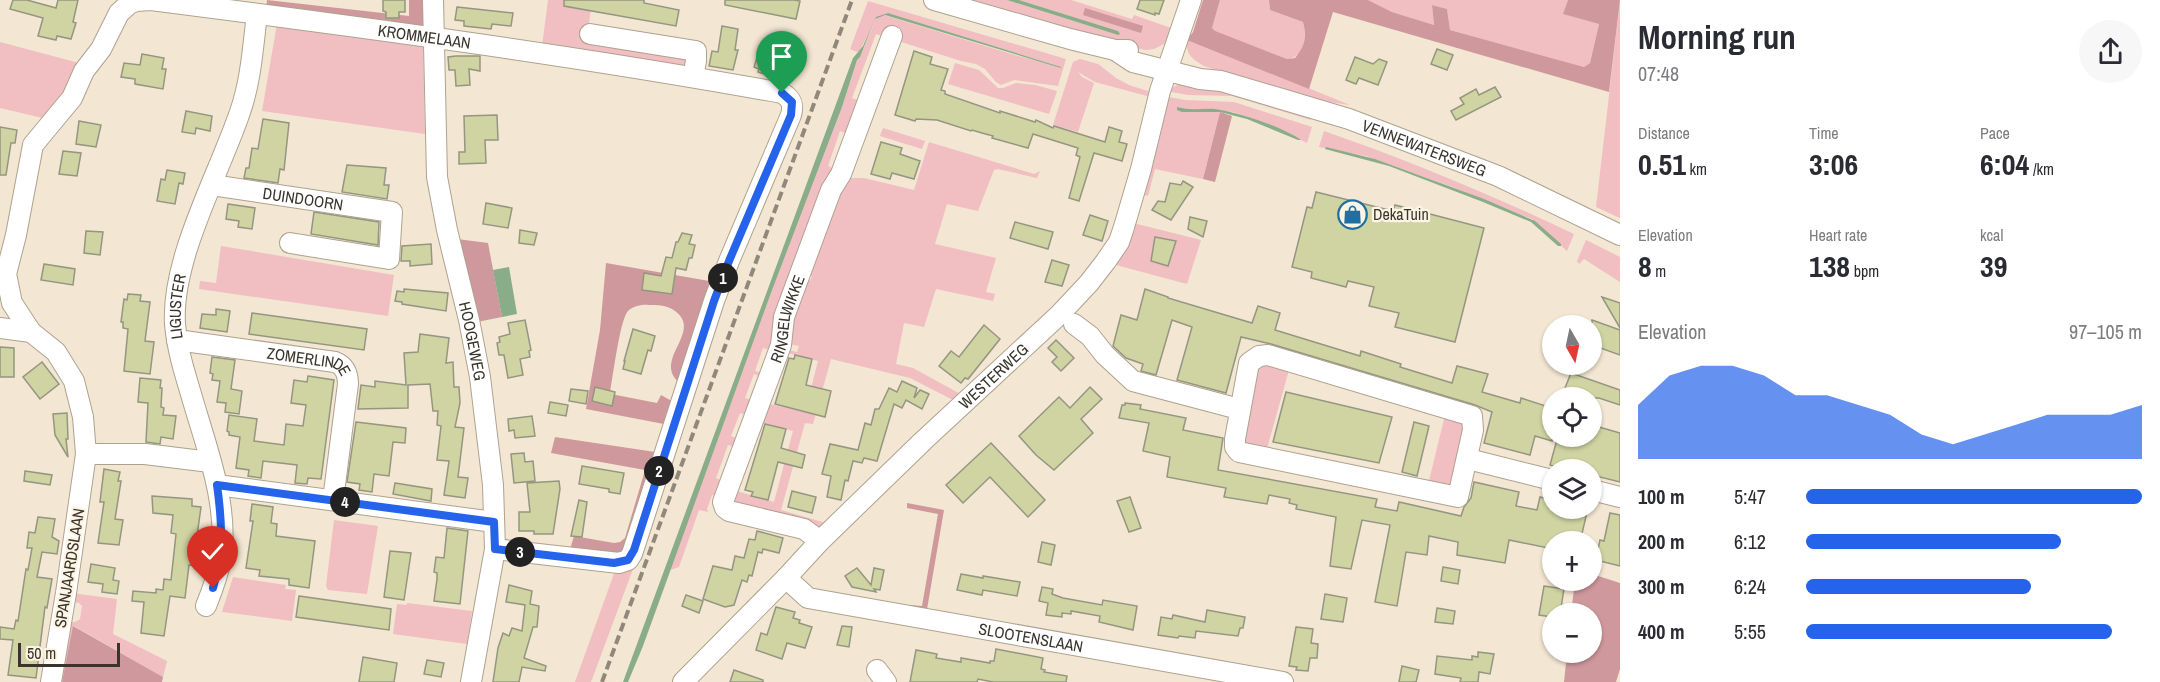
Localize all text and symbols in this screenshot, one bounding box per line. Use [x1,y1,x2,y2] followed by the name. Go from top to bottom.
[1638,15,1796,59] text: Morning run
[377,19,472,54] street label: KROMMELAAN
[2079,20,2142,83] button: share
[756,31,807,93] pin
[765,40,798,73] icon: arrive
[1638,60,1679,87] text: 07:48
[1359,114,1490,182] street label: VENNEWATERSWEG
[1638,122,1690,144] text: Distance
[1809,122,1839,144] text: Time
[1980,122,2010,144] text: Pace
[1638,144,1686,184] text: 0.51
[1809,144,1858,184] text: 3:06
[1980,144,2029,184] text: 6:04
[1686,158,1707,180] text: km
[2029,158,2054,180] text: /km
[261,182,345,216] street label: DUINDOORN
[1336,198,1368,230] shop icon: DekaTuin
[1373,203,1429,225] place label: DekaTuin
[1638,224,1693,246] text: Elevation
[1809,224,1867,246] text: Heart rate
[1980,224,2003,246] text: kcal
[1638,246,1652,286] text: 8
[1809,246,1850,286] text: 138
[1980,246,2007,286] text: 39
[1652,260,1666,282] text: m
[1850,260,1879,282] text: bpm
[708,263,738,293] pin: 1
[719,267,727,289] text: 1
[164,271,191,341] street label: LIGUSTER
[764,272,810,366] street label: RINGELWIKKE
[454,299,491,382] street label: HOOGEWEG
[1542,315,1602,375] north arrow
[1542,315,1602,663] map controls
[1638,318,1706,345] text: Elevation
[2069,318,2142,345] text: 97–105 m
[954,338,1033,414] street label: WESTERWEG
[266,342,357,380] street label: ZOMERLINDE
[1542,387,1602,447] button: locate
[644,456,674,486] pin: 2
[1542,459,1602,519] button: layers
[655,460,663,482] text: 2
[1638,483,1685,510] text: 100 m
[1734,483,1766,510] text: 5:47
[330,487,360,517] pin: 4
[341,491,349,513] text: 4
[49,507,89,629] street label: SPANJAARDSLAAN
[187,526,238,588] pin
[1638,528,1685,555] text: 200 m
[1734,528,1766,555] text: 6:12
[1542,531,1602,591] button: +
[196,535,229,568] icon: check
[505,537,535,567] pin: 3
[516,541,524,563] text: 3
[1638,573,1685,600] text: 300 m
[1734,573,1766,600] text: 6:24
[1542,603,1602,663] button: −
[977,617,1085,657] street label: SLOOTENSLAAN
[1638,618,1685,645] text: 400 m
[1734,618,1766,645] text: 5:55
[18,640,120,668] scale bar
[27,642,56,664] text: 50 m

